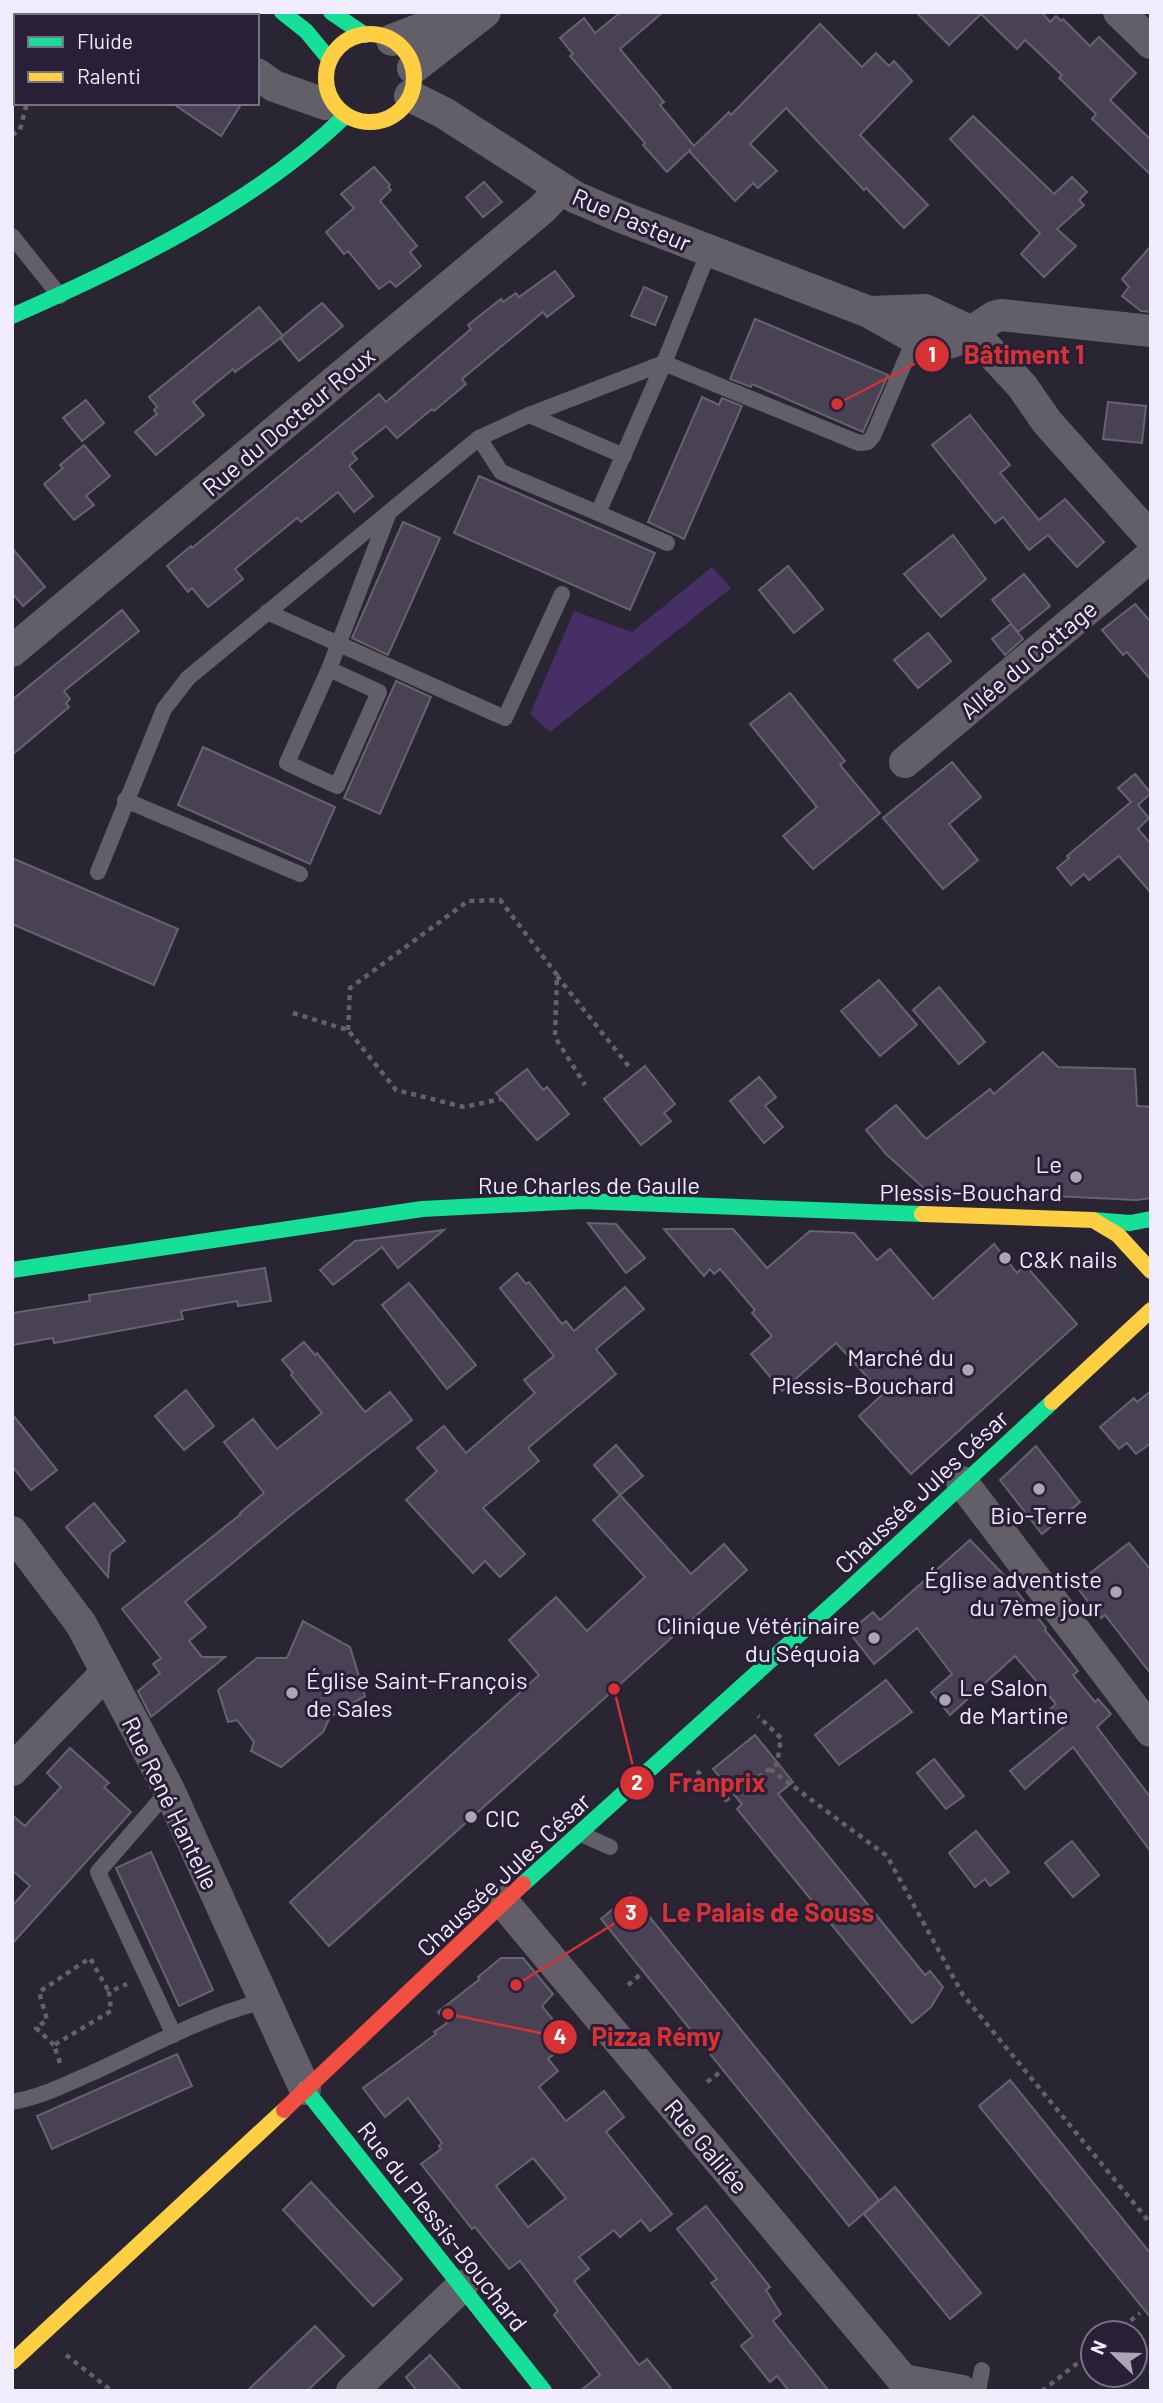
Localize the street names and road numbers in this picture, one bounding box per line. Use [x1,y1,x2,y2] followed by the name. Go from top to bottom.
[568,181,696,257] street label: Rue Pasteur
[196,341,380,501] street label: Rue du Docteur Roux
[954,593,1102,725] street label: Allée du Cottage
[478,1170,700,1199] street label: Rue Charles de Gaulle
[828,1403,1014,1579] street label: Chaussée Jules César
[117,1712,225,1894] street label: Rue René Hantelle
[410,1786,596,1962] street label: Chaussée Jules César
[659,2093,755,2199] street label: Rue Galilée
[352,2115,534,2337] street label: Rue du Plessis-Bouchard

